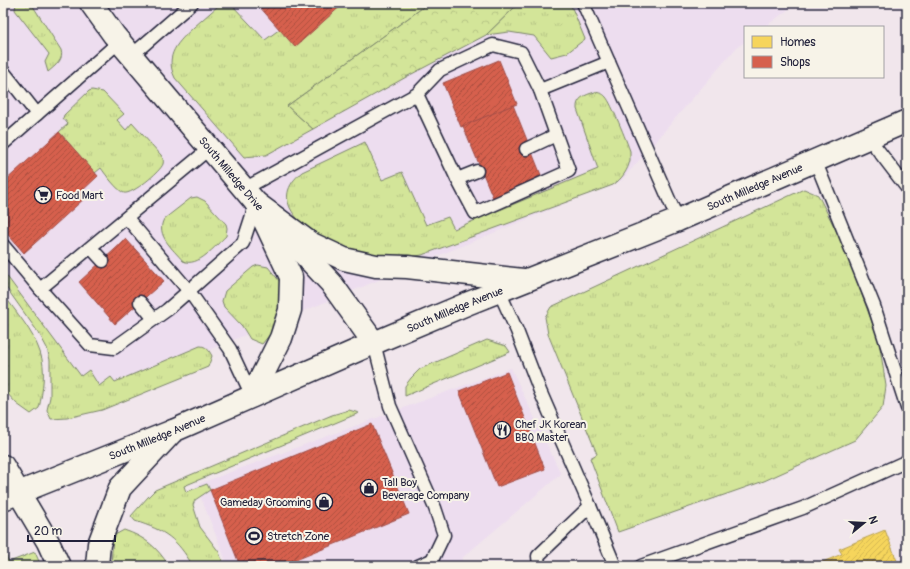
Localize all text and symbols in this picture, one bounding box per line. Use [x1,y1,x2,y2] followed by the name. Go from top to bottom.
[744,26,884,78] legend
[780,35,816,50] text: Homes
[780,55,811,70] text: Shops
[196,134,267,214] street label: South Milledge Drive
[705,160,805,213] street label: South Milledge Avenue
[33,185,53,205] supermarket icon: Food Mart
[56,189,104,202] place label: Food Mart
[405,283,505,335] street label: South Milledge Avenue
[107,411,208,463] street label: South Milledge Avenue
[515,418,586,444] place label: Chef JK Korean BBQ Master
[492,420,512,440] restaurant icon: Chef JK Korean BBQ Master
[382,476,470,502] place label: Tall Boy Beverage Company
[359,478,379,498] shop icon: Tall Boy Beverage Company
[314,492,334,512] shop icon: Gameday Grooming
[220,496,311,509] place label: Gameday Grooming
[844,503,884,543] north arrow
[866,515,881,526] text: N
[28,517,115,543] scale bar
[34,524,63,539] text: 20 m
[244,526,264,546] sports icon: Stretch Zone
[267,530,330,543] place label: Stretch Zone

